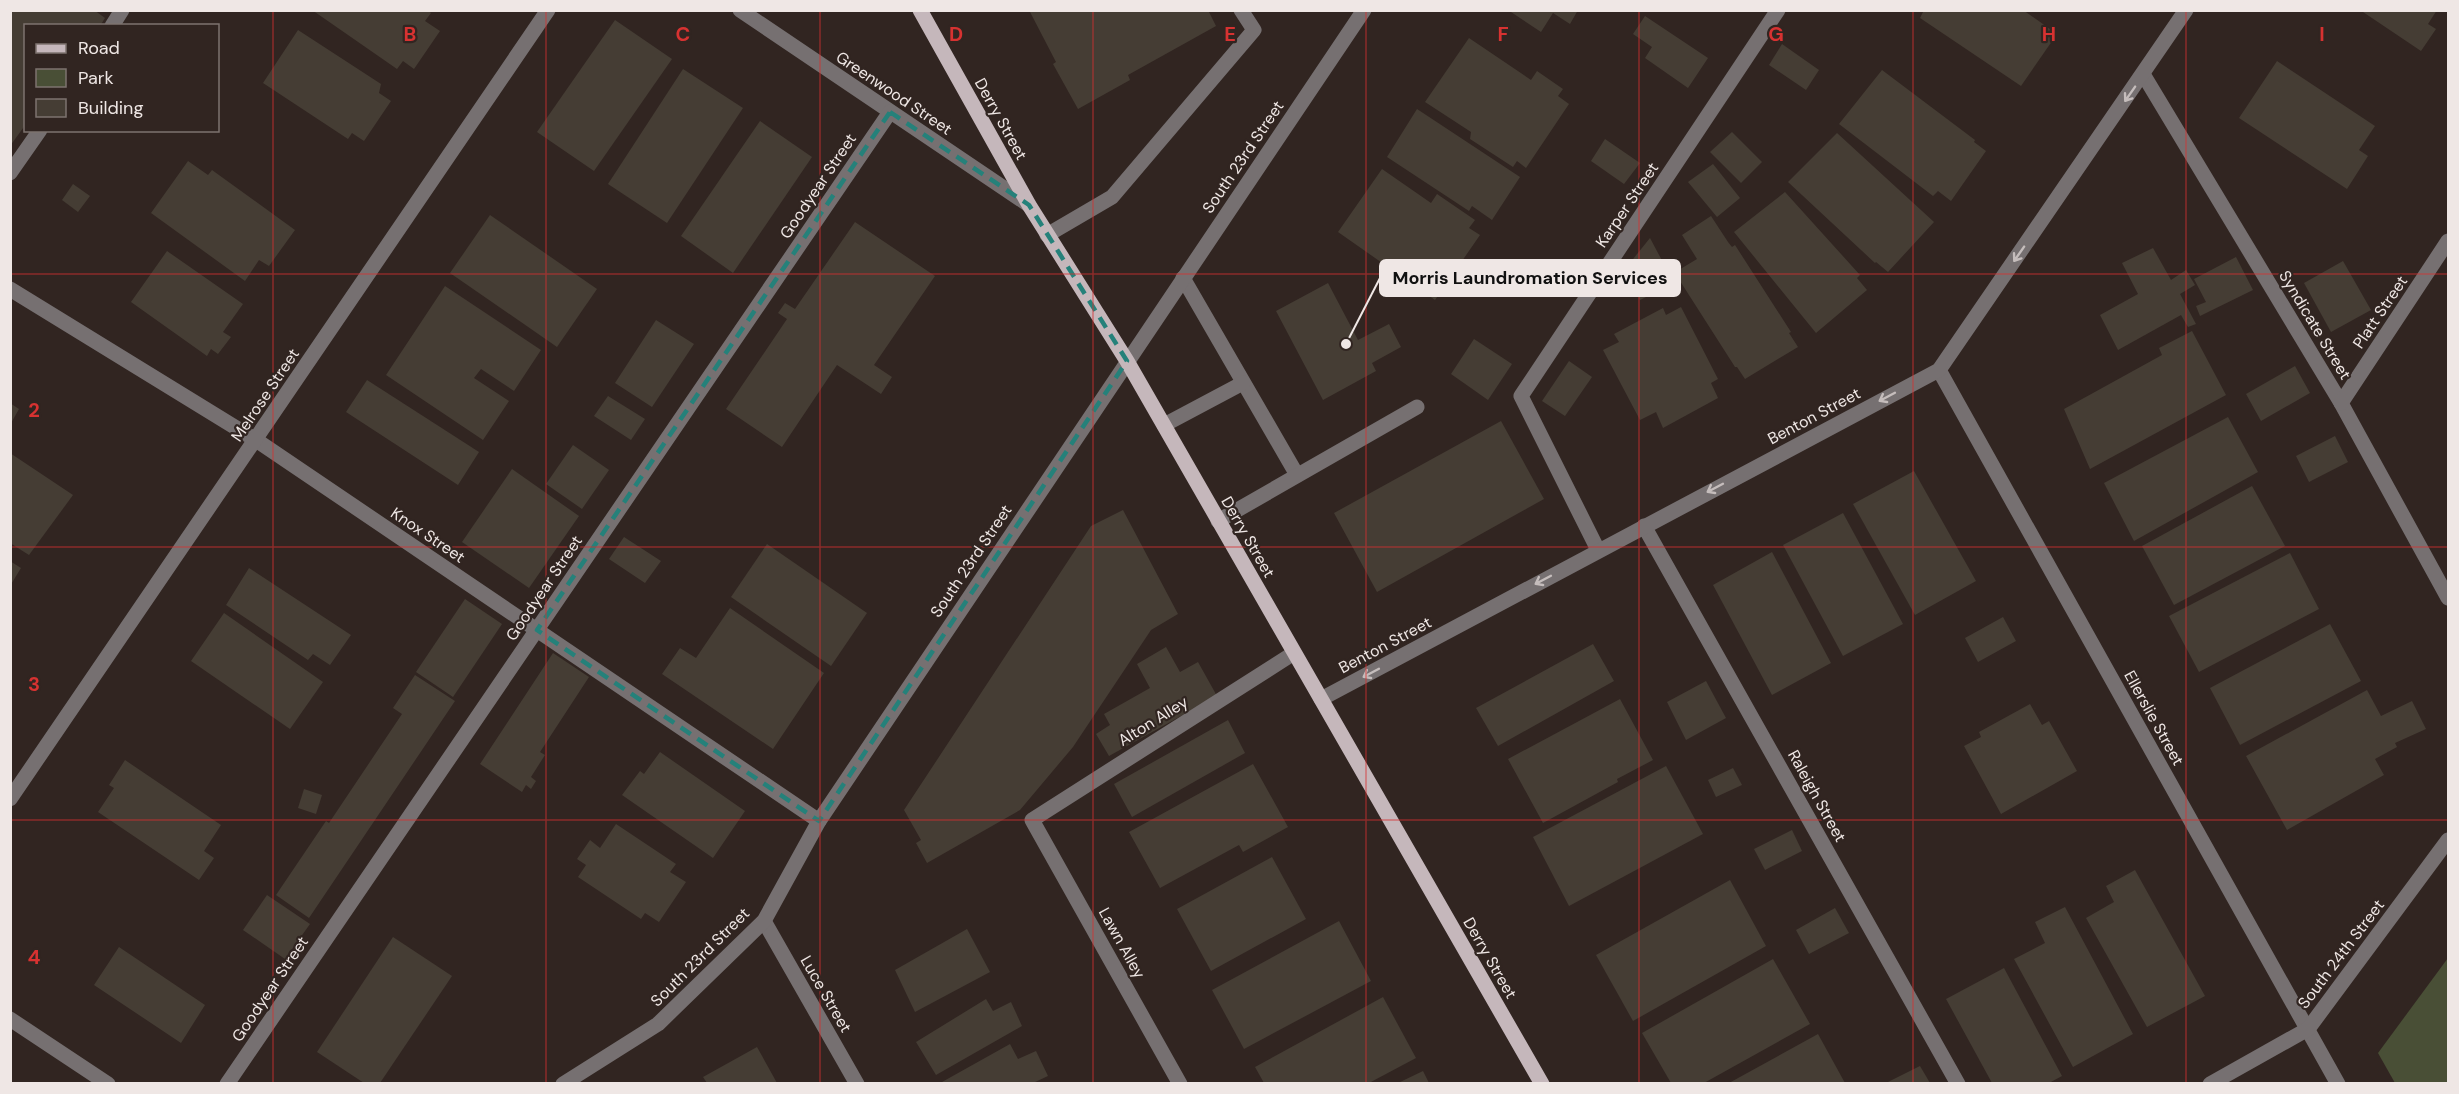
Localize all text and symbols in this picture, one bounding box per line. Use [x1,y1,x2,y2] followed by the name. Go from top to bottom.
[404,21,416,47] text: B
[676,21,690,47] text: C
[949,21,963,47] text: D
[1224,21,1236,47] text: E
[1497,21,1509,47] text: F
[1768,21,1784,47] text: G
[2042,21,2056,47] text: H
[2319,21,2325,47] text: I
[24,24,219,132] legend
[78,36,120,60] text: Road
[832,46,956,140] street label: Greenwood Street
[78,66,114,90] text: Park
[970,74,1032,164] street label: Derry Street
[2123,85,2136,102] one-way arrow
[78,96,143,120] text: Building
[1198,97,1288,217] street label: South 23rd Street
[775,129,861,243] street label: Goodyear Street
[1591,158,1663,252] street label: Karper Street
[2013,246,2025,262] one-way arrow
[1380,260,1680,296] callout: Morris Laundromation Services
[1392,266,1668,290] text: Morris Laundromation Services
[2274,267,2356,383] street label: Syndicate Street
[2348,272,2412,352] street label: Platt Street
[226,344,304,446] street label: Melrose Street
[1764,383,1864,449] street label: Benton Street
[1879,392,1897,403] one-way arrow
[28,397,40,423] text: 2
[1707,482,1724,494] one-way arrow
[1216,493,1280,581] street label: Derry Street
[926,501,1016,621] street label: South 23rd Street
[387,502,469,568] street label: Knox Street
[501,531,587,645] street label: Goodyear Street
[1535,574,1552,586] one-way arrow
[1335,612,1435,678] street label: Benton Street
[2119,667,2189,769] street label: Ellerslie Street
[1363,668,1381,679] one-way arrow
[28,671,40,697] text: 3
[1114,691,1192,751] street label: Alton Alley
[1783,746,1851,846] street label: Raleigh Street
[2293,895,2389,1013] street label: South 24th Street
[646,903,754,1011] street label: South 23rd Street
[1094,904,1150,982] street label: Lawn Alley
[1458,914,1522,1002] street label: Derry Street
[227,932,313,1046] street label: Goodyear Street
[28,944,41,970] text: 4
[796,952,856,1036] street label: Luce Street

